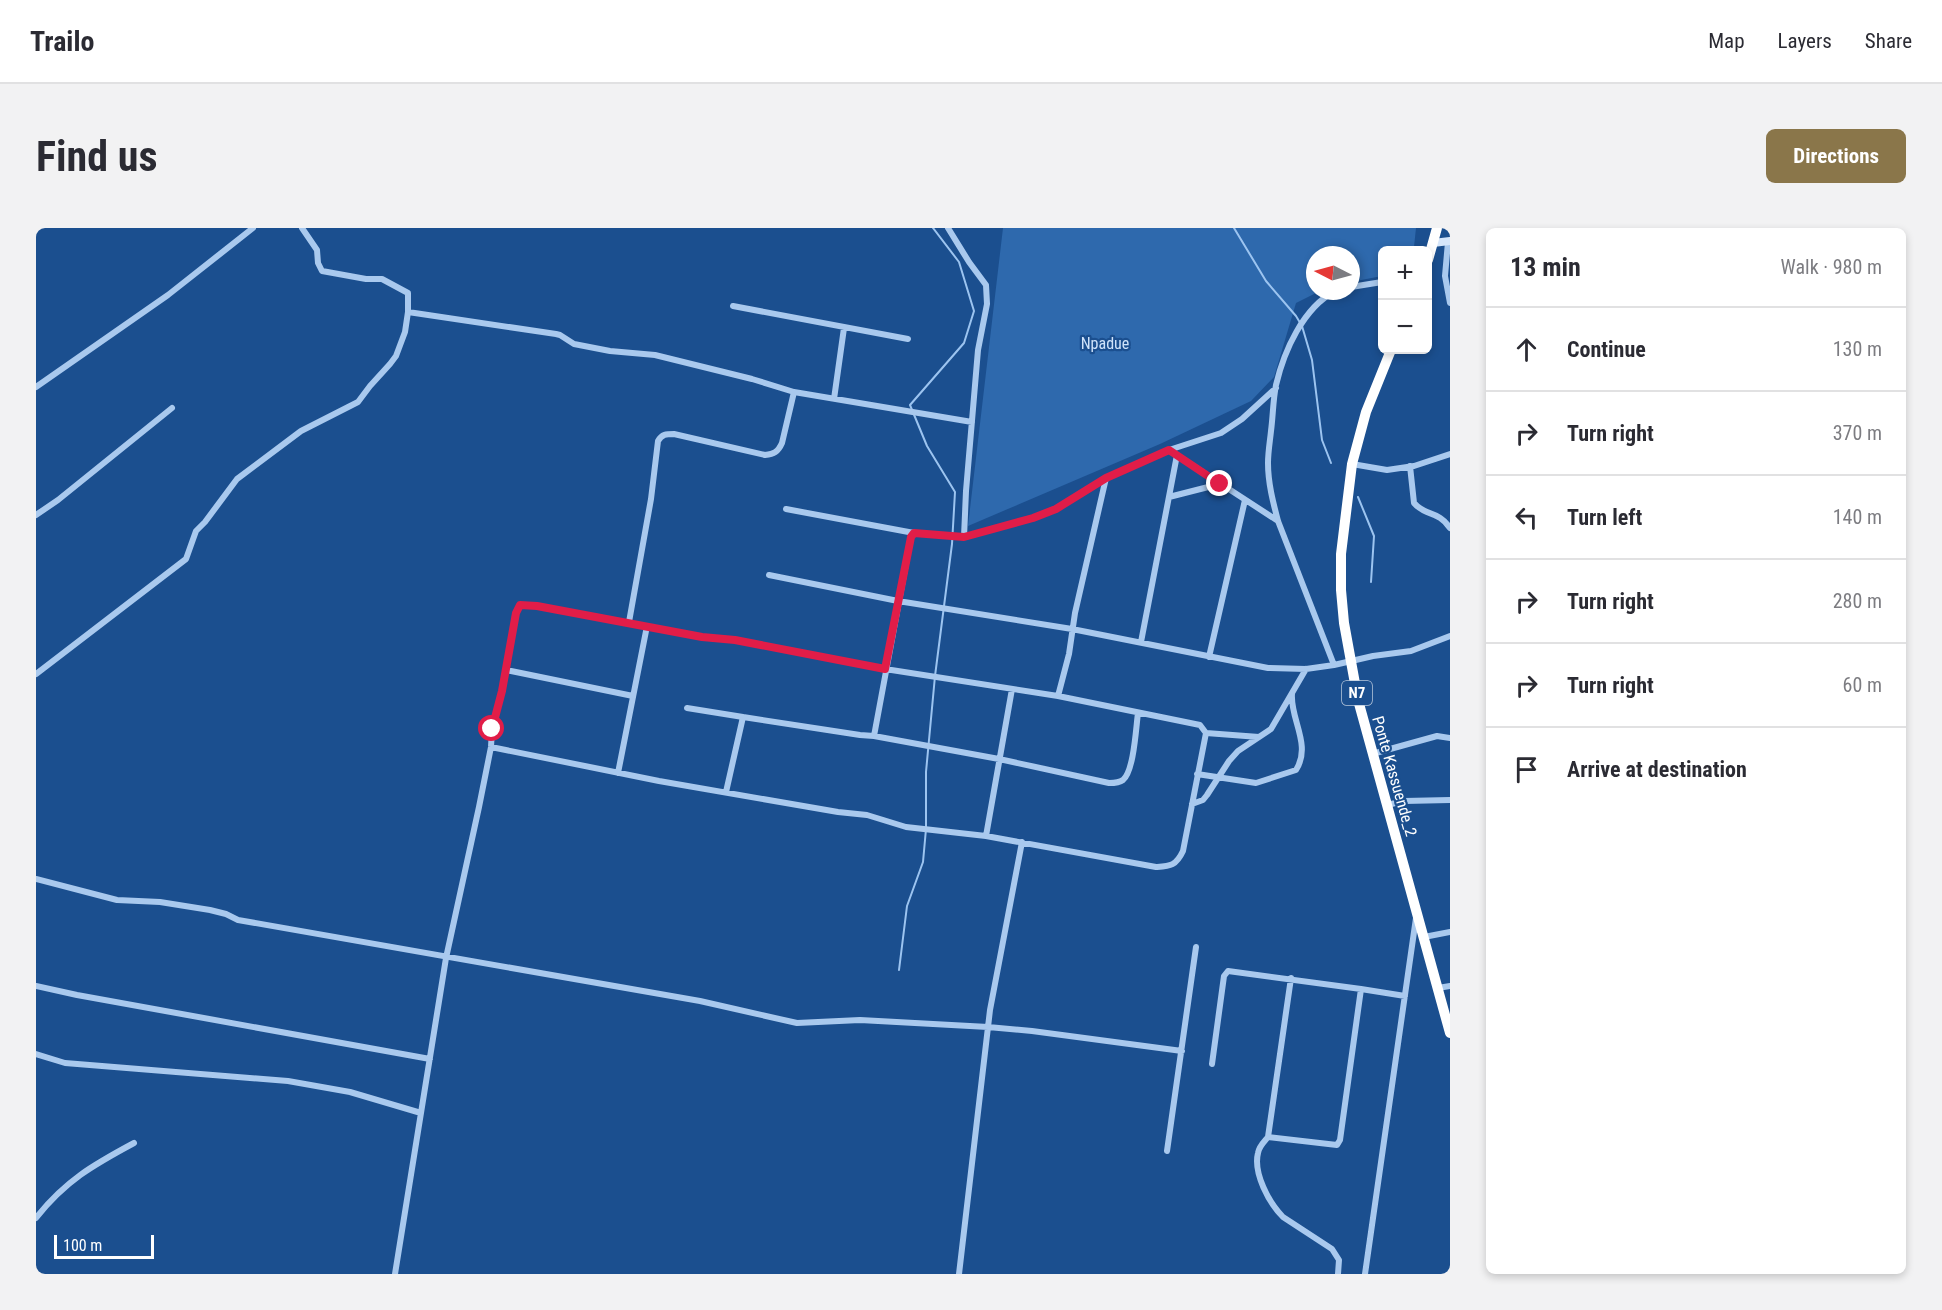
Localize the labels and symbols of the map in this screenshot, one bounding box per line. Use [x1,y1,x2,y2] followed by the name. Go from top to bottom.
[1306,246,1360,300] north arrow
[1081,334,1129,353] park label: Npadue
[1206,470,1232,496] route end
[1342,681,1372,705] road number: N7
[1368,714,1421,839] street label: Ponte Kassuende_2
[478,715,504,741] route start
[54,1232,154,1260] scale bar

